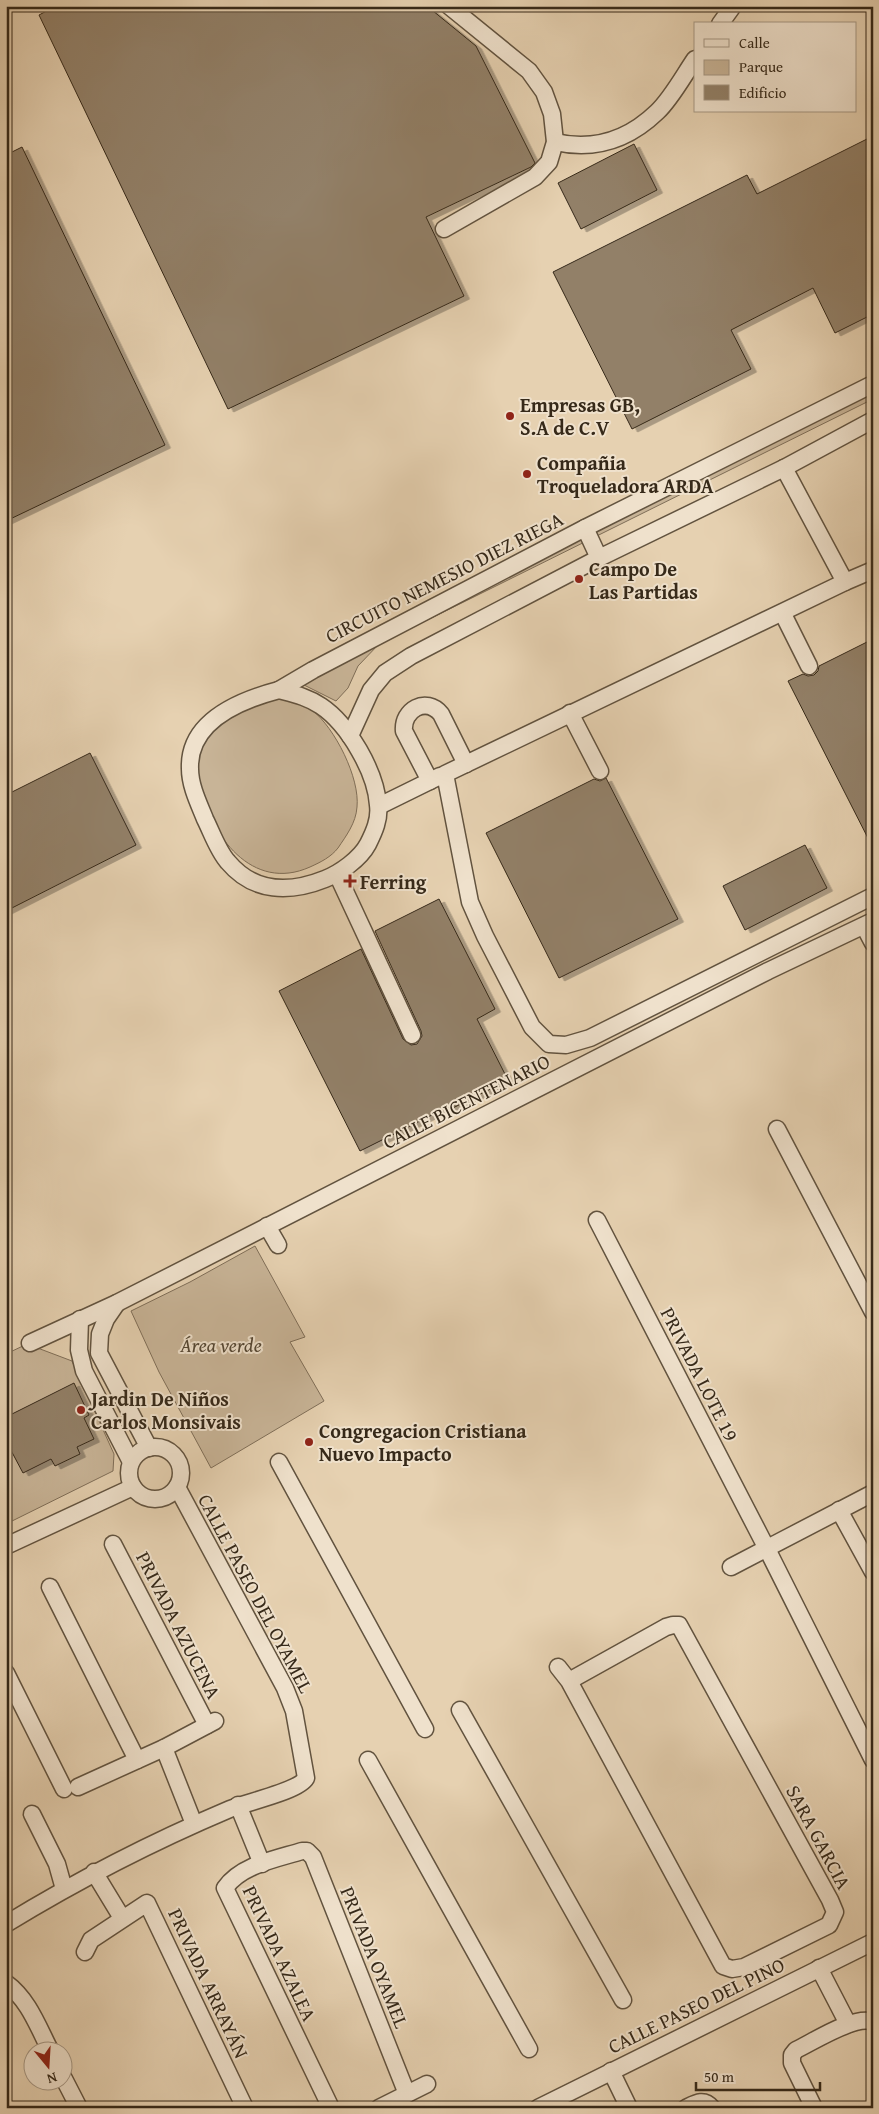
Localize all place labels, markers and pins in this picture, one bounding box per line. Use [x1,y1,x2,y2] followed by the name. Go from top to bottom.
[520,390,640,442] place label: Empresas GB, S.A de C.V
[504,410,516,422] marker: Empresas GB, S.A de C.V
[537,448,714,500] place label: Compañia Troqueladora ARDA
[521,468,533,480] marker: Compañia Troqueladora ARDA
[589,554,698,606] place label: Campo De Las Partidas
[573,573,585,585] marker: Campo De Las Partidas
[360,867,427,896] place label: Ferring
[344,875,356,887] marker: Ferring
[88,1384,241,1436] place label: Jardin De Niños Carlos Monsivais
[75,1404,87,1416] marker: Jardin De Niños Carlos Monsivais
[319,1416,527,1468] place label: Congregacion Cristiana Nuevo Impacto
[303,1436,315,1448] marker: Congregacion Cristiana Nuevo Impacto

